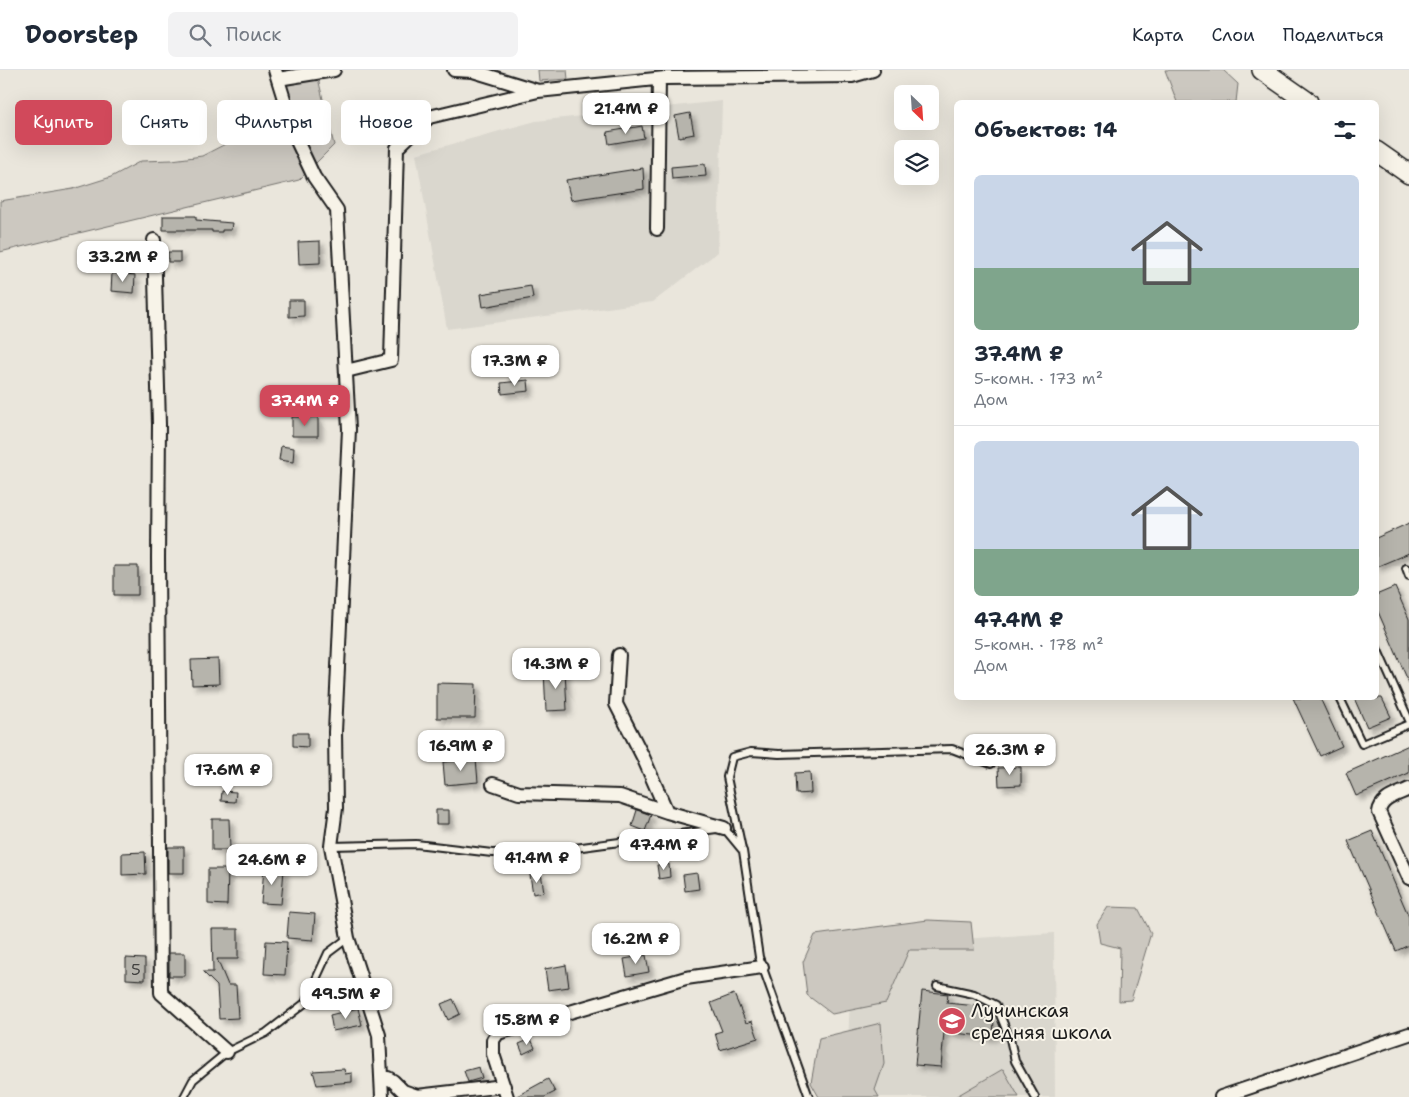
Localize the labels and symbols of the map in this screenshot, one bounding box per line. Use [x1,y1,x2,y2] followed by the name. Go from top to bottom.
[894,85,939,130] north arrow
[580,92,672,135] pin: 21.4M ₽
[77,240,169,283] pin: 33.2M ₽
[469,344,561,387] pin: 17.3M ₽
[259,384,351,427] pin: 37.4M ₽
[510,648,602,690] pin: 14.3M ₽
[415,730,507,772] pin: 16.9M ₽
[964,734,1056,776] pin: 26.3M ₽
[182,754,274,796] pin: 17.6M ₽
[618,828,710,871] pin: 47.4M ₽
[491,842,583,884] pin: 41.4M ₽
[226,844,318,886] pin: 24.6M ₽
[590,922,682,965] pin: 16.2M ₽
[131,959,141,980] house number: 5
[300,978,392,1020] pin: 49.5M ₽
[971,998,1112,1045] place label: Лучинская средняя школа
[481,1004,573,1046] pin: 15.8M ₽
[937,1006,967,1036] school or university icon: Лучинская средняя школа

